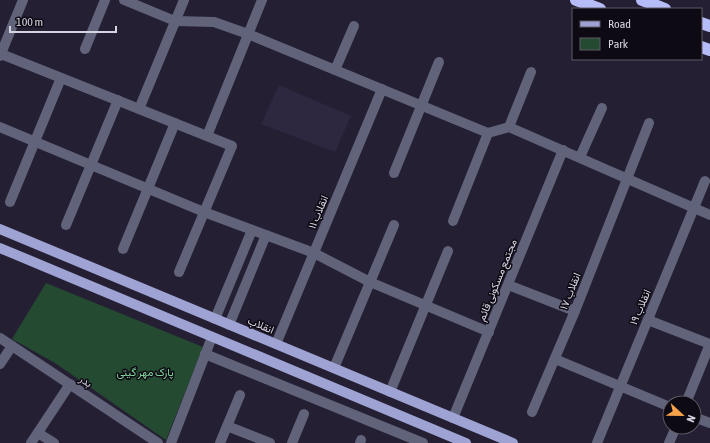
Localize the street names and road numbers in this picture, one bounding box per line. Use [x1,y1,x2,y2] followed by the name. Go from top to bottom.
[306,193,331,231] street label: انقلاب ۱۱
[475,237,521,324] street label: مجتمع مسکونی قائم
[557,271,584,312] street label: انقلاب ۱۷
[627,287,654,327] street label: انقلاب ۱۹
[246,314,276,337] street label: انقلاب
[76,372,95,390] street label: بدر

